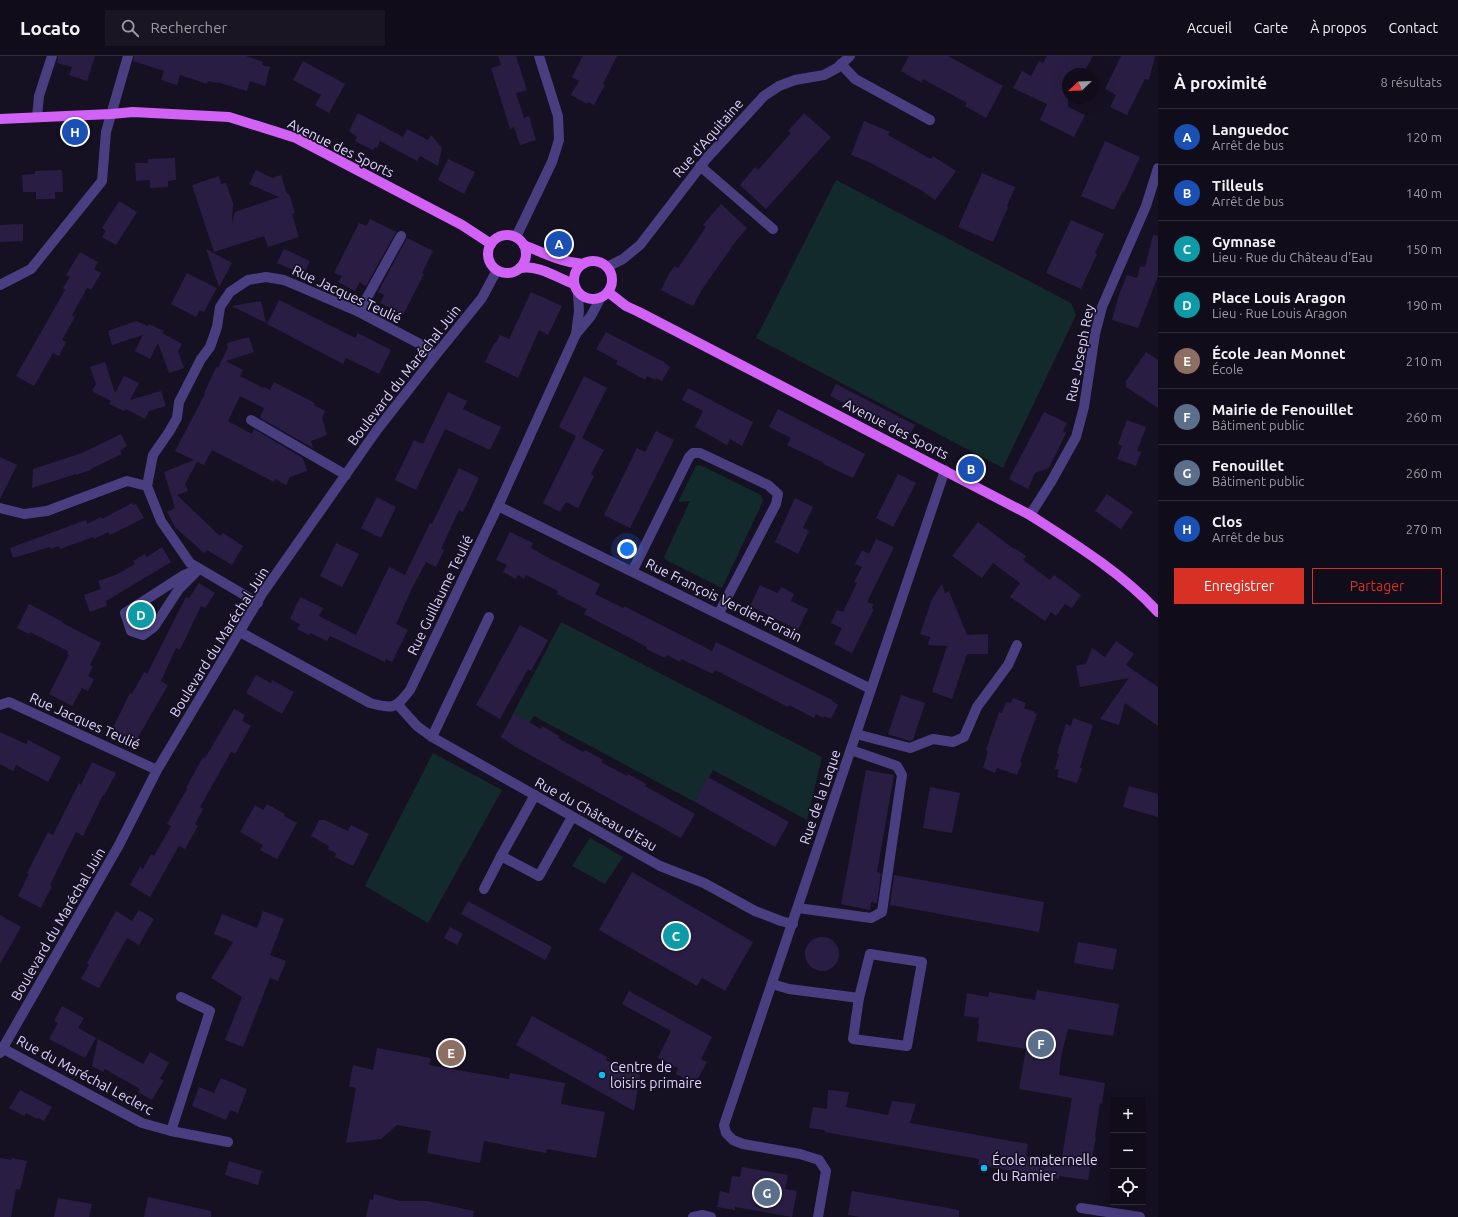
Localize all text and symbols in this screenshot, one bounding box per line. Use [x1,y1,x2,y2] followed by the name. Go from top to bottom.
[105,10,385,46] search box
[20,17,81,39] text: Locato
[119,17,141,39] icon: search
[151,19,227,36] text: Rechercher
[1187,20,1232,36] text: Accueil
[1254,20,1288,36] text: Carte
[1310,20,1367,36] text: À propos
[1389,20,1438,36] text: Contact
[1062,68,1098,104] north arrow
[1174,73,1267,92] text: À proximité
[1381,75,1442,89] text: 8 résultats
[670,95,746,181] street label: Rue d'Aquitaine
[285,115,397,181] street label: Avenue des Sports
[62,117,88,147] pin: H
[1212,121,1289,138] text: Languedoc
[1182,130,1192,144] text: A
[1406,130,1442,144] text: 120 m
[1212,138,1284,152] text: Arrêt de bus
[1212,177,1264,194] text: Tilleuls
[1183,186,1191,200] text: B
[1406,186,1442,200] text: 140 m
[1212,194,1284,208] text: Arrêt de bus
[546,229,572,259] pin: A
[1212,233,1276,250] text: Gymnase
[1183,242,1191,256] text: C
[1406,242,1442,256] text: 150 m
[1212,250,1373,264] text: Lieu · Rue du Château d'Eau
[290,262,404,326] street label: Rue Jacques Teulié
[1212,289,1346,306] text: Place Louis Aragon
[1182,298,1192,312] text: D
[1406,298,1442,312] text: 190 m
[344,302,464,448] street label: Boulevard du Maréchal Juin
[1063,303,1097,403] street label: Rue Joseph Rey
[1212,306,1347,320] text: Lieu · Rue Louis Aragon
[1212,345,1346,362] text: École Jean Monnet
[1183,354,1191,368] text: E
[1406,354,1442,368] text: 210 m
[1212,362,1243,376] text: École
[841,396,951,462] street label: Avenue des Sports
[1212,401,1353,418] text: Mairie de Fenouillet
[1183,410,1191,424] text: F
[1406,410,1442,424] text: 260 m
[1212,418,1304,432] text: Bâtiment public
[958,454,984,484] pin: B
[1212,457,1284,474] text: Fenouillet
[1183,466,1192,480] text: G
[1406,466,1442,480] text: 260 m
[1212,474,1304,488] text: Bâtiment public
[1212,513,1242,530] text: Clos
[1182,522,1192,536] text: H
[1406,522,1442,536] text: 270 m
[1212,530,1284,544] text: Arrêt de bus
[404,532,476,658] street label: Rue Guillaume Teulié
[617,539,637,559] your location
[643,555,805,645] street label: Rue François Verdier-Forain
[166,564,272,720] street label: Boulevard du Maréchal Juin
[1174,568,1304,604] button: Enregistrer
[1312,568,1442,604] button: Partager
[128,600,154,630] pin: D
[27,689,143,753] street label: Rue Jacques Teulié
[796,748,844,846] street label: Rue de la Laque
[532,774,660,854] street label: Rue du Château d'Eau
[8,845,108,1003] street label: Boulevard du Maréchal Juin
[663,921,689,951] pin: C
[1028,1029,1054,1059] pin: F
[14,1032,157,1118] street label: Rue du Maréchal Leclerc
[438,1038,464,1068] pin: E
[610,1059,702,1091] place label: Centre de loisirs primaire
[597,1070,607,1080] marker: Centre de loisirs primaire
[1110,1097,1146,1205] map controls
[1110,1097,1146,1133] button: +
[1110,1133,1146,1169] button: −
[992,1151,1098,1184] place label: École maternelle du Ramier
[979,1163,989,1173] marker: École maternelle du Ramier
[1110,1169,1146,1205] button: locate
[754,1178,780,1208] pin: G

